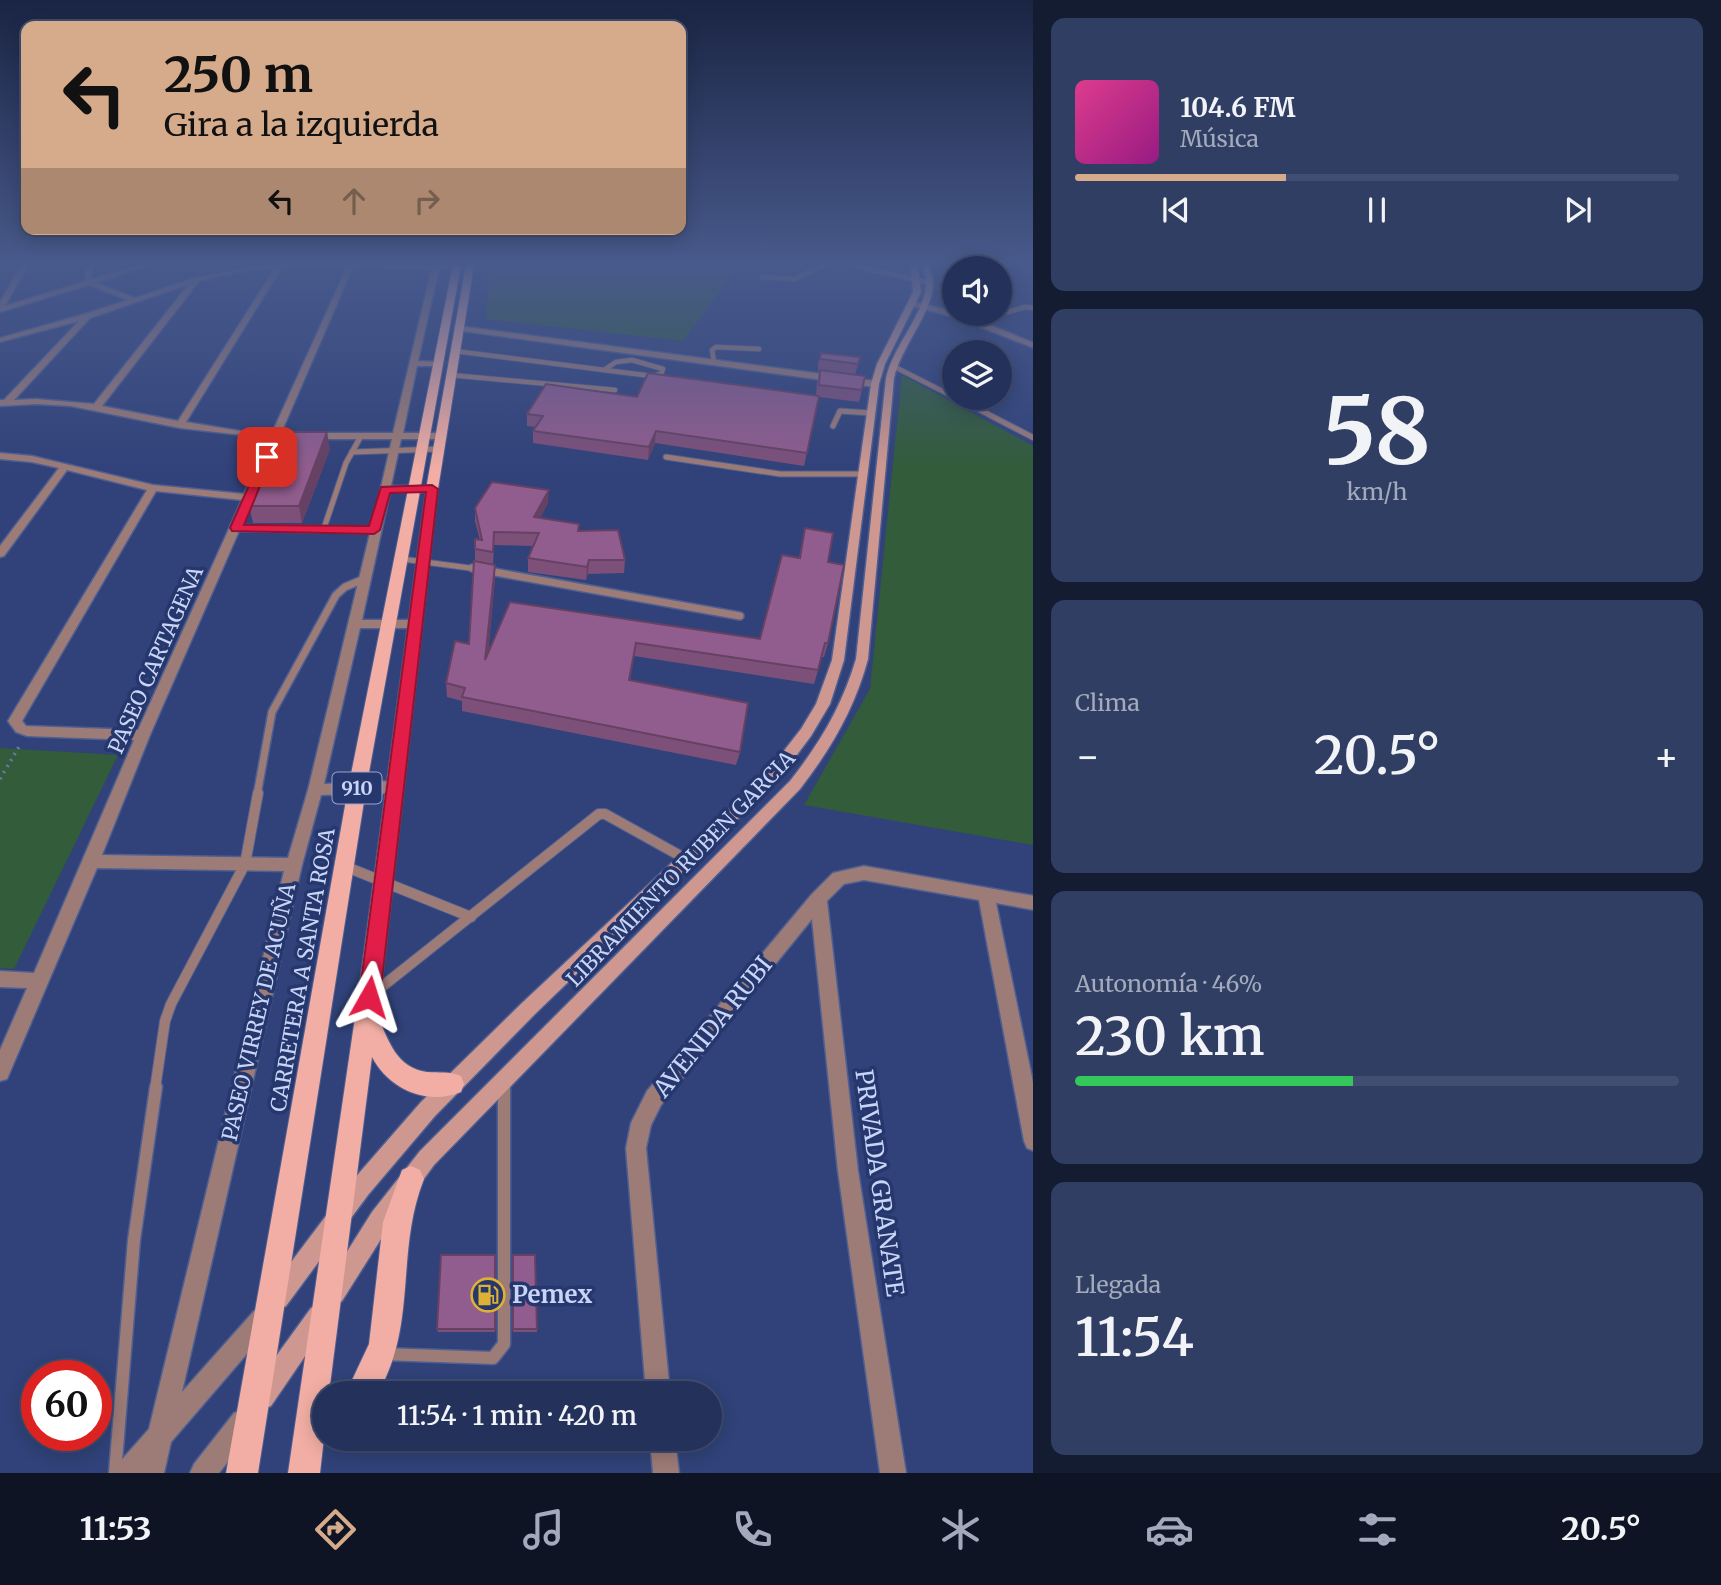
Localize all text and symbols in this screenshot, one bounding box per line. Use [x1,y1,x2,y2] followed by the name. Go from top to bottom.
[164,44,313,105] text: 250 m
[49,49,140,140] icon: left
[1180,91,1296,124] text: 104.6 FM
[164,105,439,145] text: Gira a la izquierda
[1180,124,1259,153] text: Música
[262,182,300,220] icon: left
[335,182,373,220] icon: ahead
[408,182,446,220] icon: right
[1157,191,1195,229] icon: previous
[1358,191,1396,229] icon: pause
[1559,191,1597,229] icon: next
[942,256,1012,410] map controls
[942,256,1012,326] button: sound
[942,340,1012,410] button: layers
[1323,374,1431,489] text: 58
[237,427,297,487] pin
[248,438,286,476] icon: arrive
[1347,477,1407,506] text: km/h
[102,562,209,758] street label: PASEO CARTAGENA
[1075,688,1140,717] text: Clima
[1314,723,1440,788] text: 20.5°
[1075,733,1100,780] text: −
[1654,733,1679,780] text: +
[561,745,801,992] street label: LIBRAMIENTO RUBEN GARCIA
[332,772,382,804] road number: 910
[264,826,341,1114] street label: CARRETERA A SANTA ROSA
[216,880,301,1143] street label: PASEO VIRREY DE ACUÑA
[646,950,779,1104] street label: AVENIDA RUBI
[332,960,406,1034] position arrow
[1075,969,1262,998] text: Autonomía · 46%
[1075,1004,1265,1069] text: 230 km
[848,1067,911,1299] street label: PRIVADA GRANATE
[1075,1270,1161,1299] text: Llegada
[469,1276,507,1314] fuel station icon: Pemex
[512,1279,593,1310] place label: Pemex
[1075,1305,1194,1370] text: 11:54
[21,1360,112,1451] speed limit sign: 60
[397,1399,637,1432] text: 11:54 · 1 min · 420 m
[311,1505,360,1554] icon: directions
[519,1505,568,1554] icon: music
[728,1505,777,1554] icon: phone
[936,1505,985,1554] icon: climate
[1145,1505,1194,1554] icon: car
[1353,1505,1402,1554] icon: filters
[80,1509,152,1549] text: 11:53
[1561,1509,1641,1549] text: 20.5°

